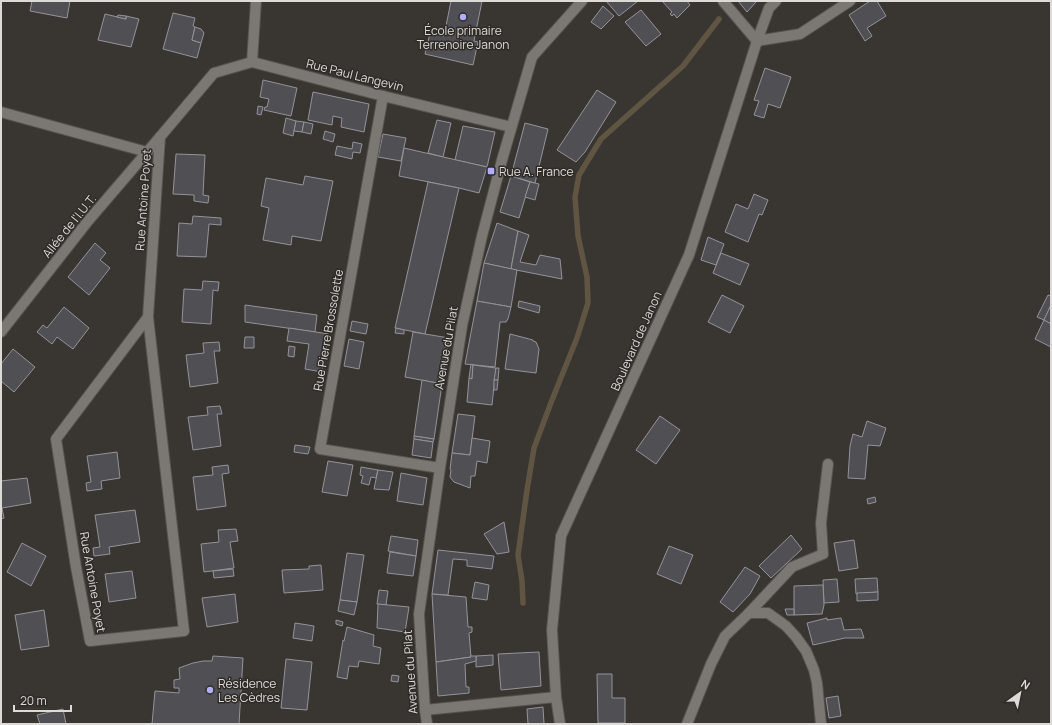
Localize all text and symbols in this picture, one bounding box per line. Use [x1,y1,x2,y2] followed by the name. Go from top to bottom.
[458,12,468,22] marker: École primaire Terrenoire Janon
[417,22,509,53] place label: École primaire Terrenoire Janon
[304,55,406,95] street label: Rue Paul Langevin
[131,148,155,251] street label: Rue Antoine Poyet
[499,163,574,180] place label: Rue A. France
[486,166,496,176] marker: Rue A. France
[38,191,100,261] street label: Allée de l'I.U.T.
[309,268,347,392] street label: Rue Pierre Brossolette
[606,289,666,393] street label: Boulevard de Janon
[430,305,462,391] street label: Avenue du Pilat
[76,530,110,634] street label: Rue Antoine Poyet
[399,629,421,715] street label: Avenue du Pilat
[1000,673,1040,713] north arrow
[218,675,280,706] place label: Résidence Les Cèdres
[1018,676,1033,693] text: N
[205,685,215,695] marker: Résidence Les Cèdres
[14,687,71,713] scale bar
[20,692,47,709] text: 20 m

